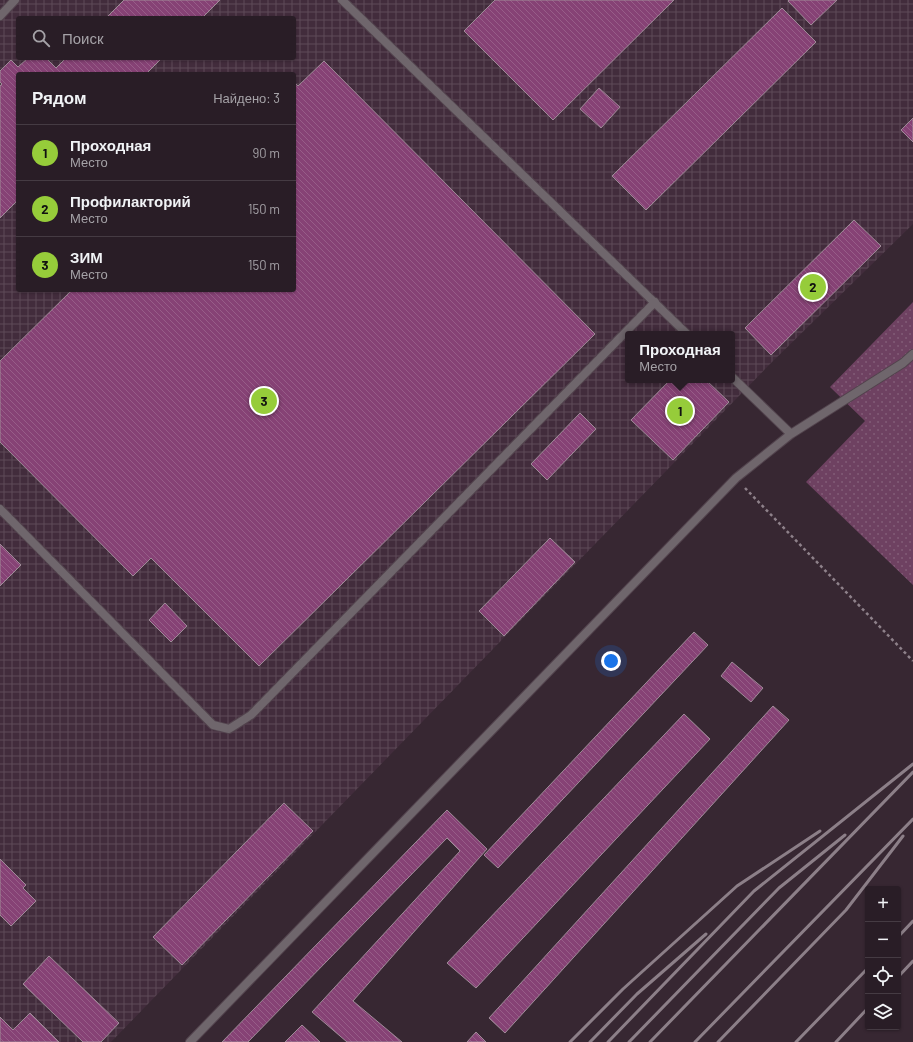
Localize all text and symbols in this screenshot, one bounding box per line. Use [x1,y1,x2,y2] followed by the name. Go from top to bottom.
[16,16,296,60] search box
[30,27,52,49] icon: search
[62,29,104,47] text: Поиск
[32,87,87,107] text: Рядом
[213,90,280,106] text: Найдено: 3
[70,136,151,154] text: Проходная
[43,145,47,161] text: 1
[253,145,280,161] text: 90 m
[70,154,108,170] text: Место
[70,192,191,210] text: Профилакторий
[41,201,49,217] text: 2
[248,201,280,217] text: 150 m
[70,210,108,226] text: Место
[70,248,103,266] text: ЗИМ
[41,257,49,273] text: 3
[248,257,280,273] text: 150 m
[70,266,108,282] text: Место
[800,272,826,302] pin: 2
[625,331,735,383] popup
[639,340,721,358] text: Проходная
[639,358,677,374] text: Место
[251,386,277,416] pin: 3
[667,396,693,426] pin: 1
[601,651,621,671] your location
[865,886,901,1030] map controls
[865,886,901,922] button: +
[865,922,901,958] button: −
[865,958,901,994] button: locate
[865,994,901,1030] button: layers

